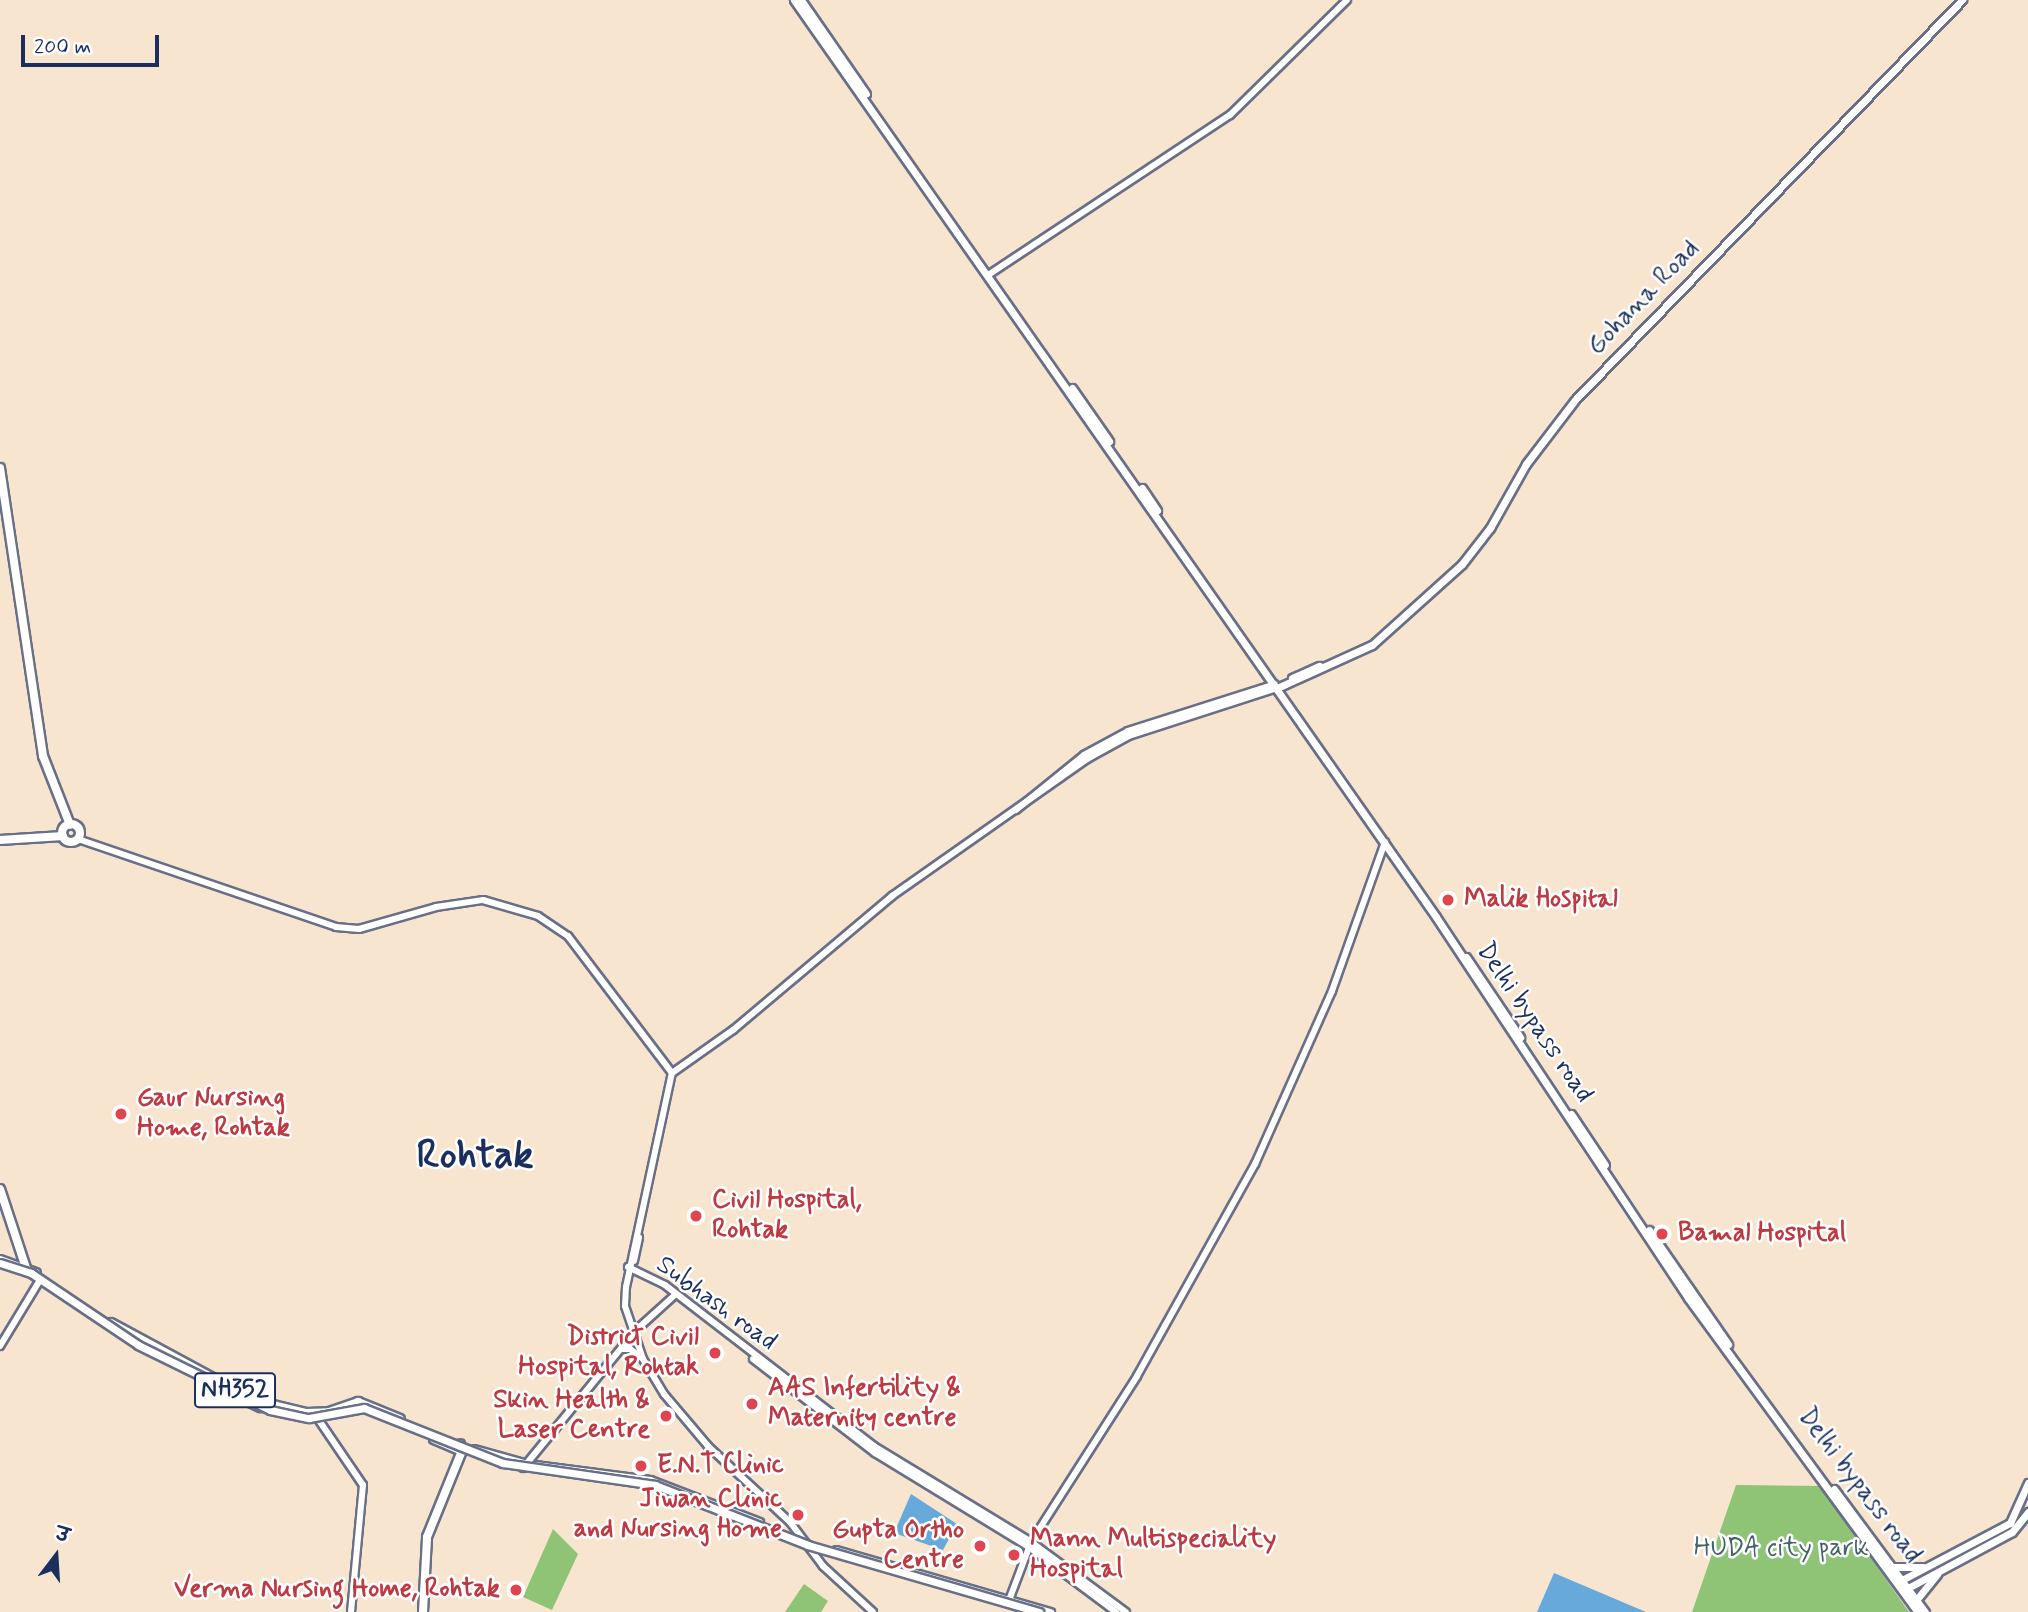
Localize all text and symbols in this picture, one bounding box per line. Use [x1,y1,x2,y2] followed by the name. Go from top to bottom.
[24,21,163,65] scale bar
[34,33,91,61] text: 200 m
[1581,234,1707,362] street label: Gohana Road
[1464,884,1628,916] place label: Malik Hospital
[1438,890,1458,910] marker: Malik Hospital
[1469,937,1599,1109] street label: Delhi bypass road
[137,1083,290,1144] place label: Gaur Nursing Home, Rohtak
[111,1104,131,1124] marker: Gaur Nursing Home, Rohtak
[417,1132,533,1180] district label: Rohtak
[712,1185,866,1246] place label: Civil Hospital, Rohtak
[686,1206,706,1226] marker: Civil Hospital, Rohtak
[1678,1218,1850,1250] place label: Bamal Hospital
[1652,1224,1672,1244] marker: Bamal Hospital
[650,1250,782,1358] street label: Subhash road
[518,1322,699,1384] place label: District Civil Hospital, Rohtak
[705,1343,725,1363] marker: District Civil Hospital, Rohtak
[193,1370,277,1410] road number: NH352
[768,1373,967,1434] place label: AAS Infertility & Maternity centre
[496,1385,650,1446] place label: Skin Health & Laser Centre
[742,1394,762,1414] marker: AAS Infertility & Maternity centre
[1790,1402,1928,1570] street label: Delhi bypass road
[656,1406,676,1426] marker: Skin Health & Laser Centre
[657,1450,787,1482] place label: E.N.T Clinic
[631,1456,651,1476] marker: E.N.T Clinic
[582,1484,782,1546] place label: Jiwan Clinic and Nursing Home
[788,1505,808,1525] marker: Jiwan Clinic and Nursing Home
[831,1515,964,1576] place label: Gupta Ortho Centre
[21,1521,91,1591] north arrow
[53,1522,72,1549] text: उ
[1030,1524,1276,1586] place label: Mann Multispeciality Hospital
[1698,1533,1864,1565] park label: HUDA city park
[970,1536,990,1556] marker: Gupta Ortho Centre
[1004,1545,1024,1565] marker: Mann Multispeciality Hospital
[171,1574,500,1606] place label: Verma Nursing Home, Rohtak
[506,1580,526,1600] marker: Verma Nursing Home, Rohtak

